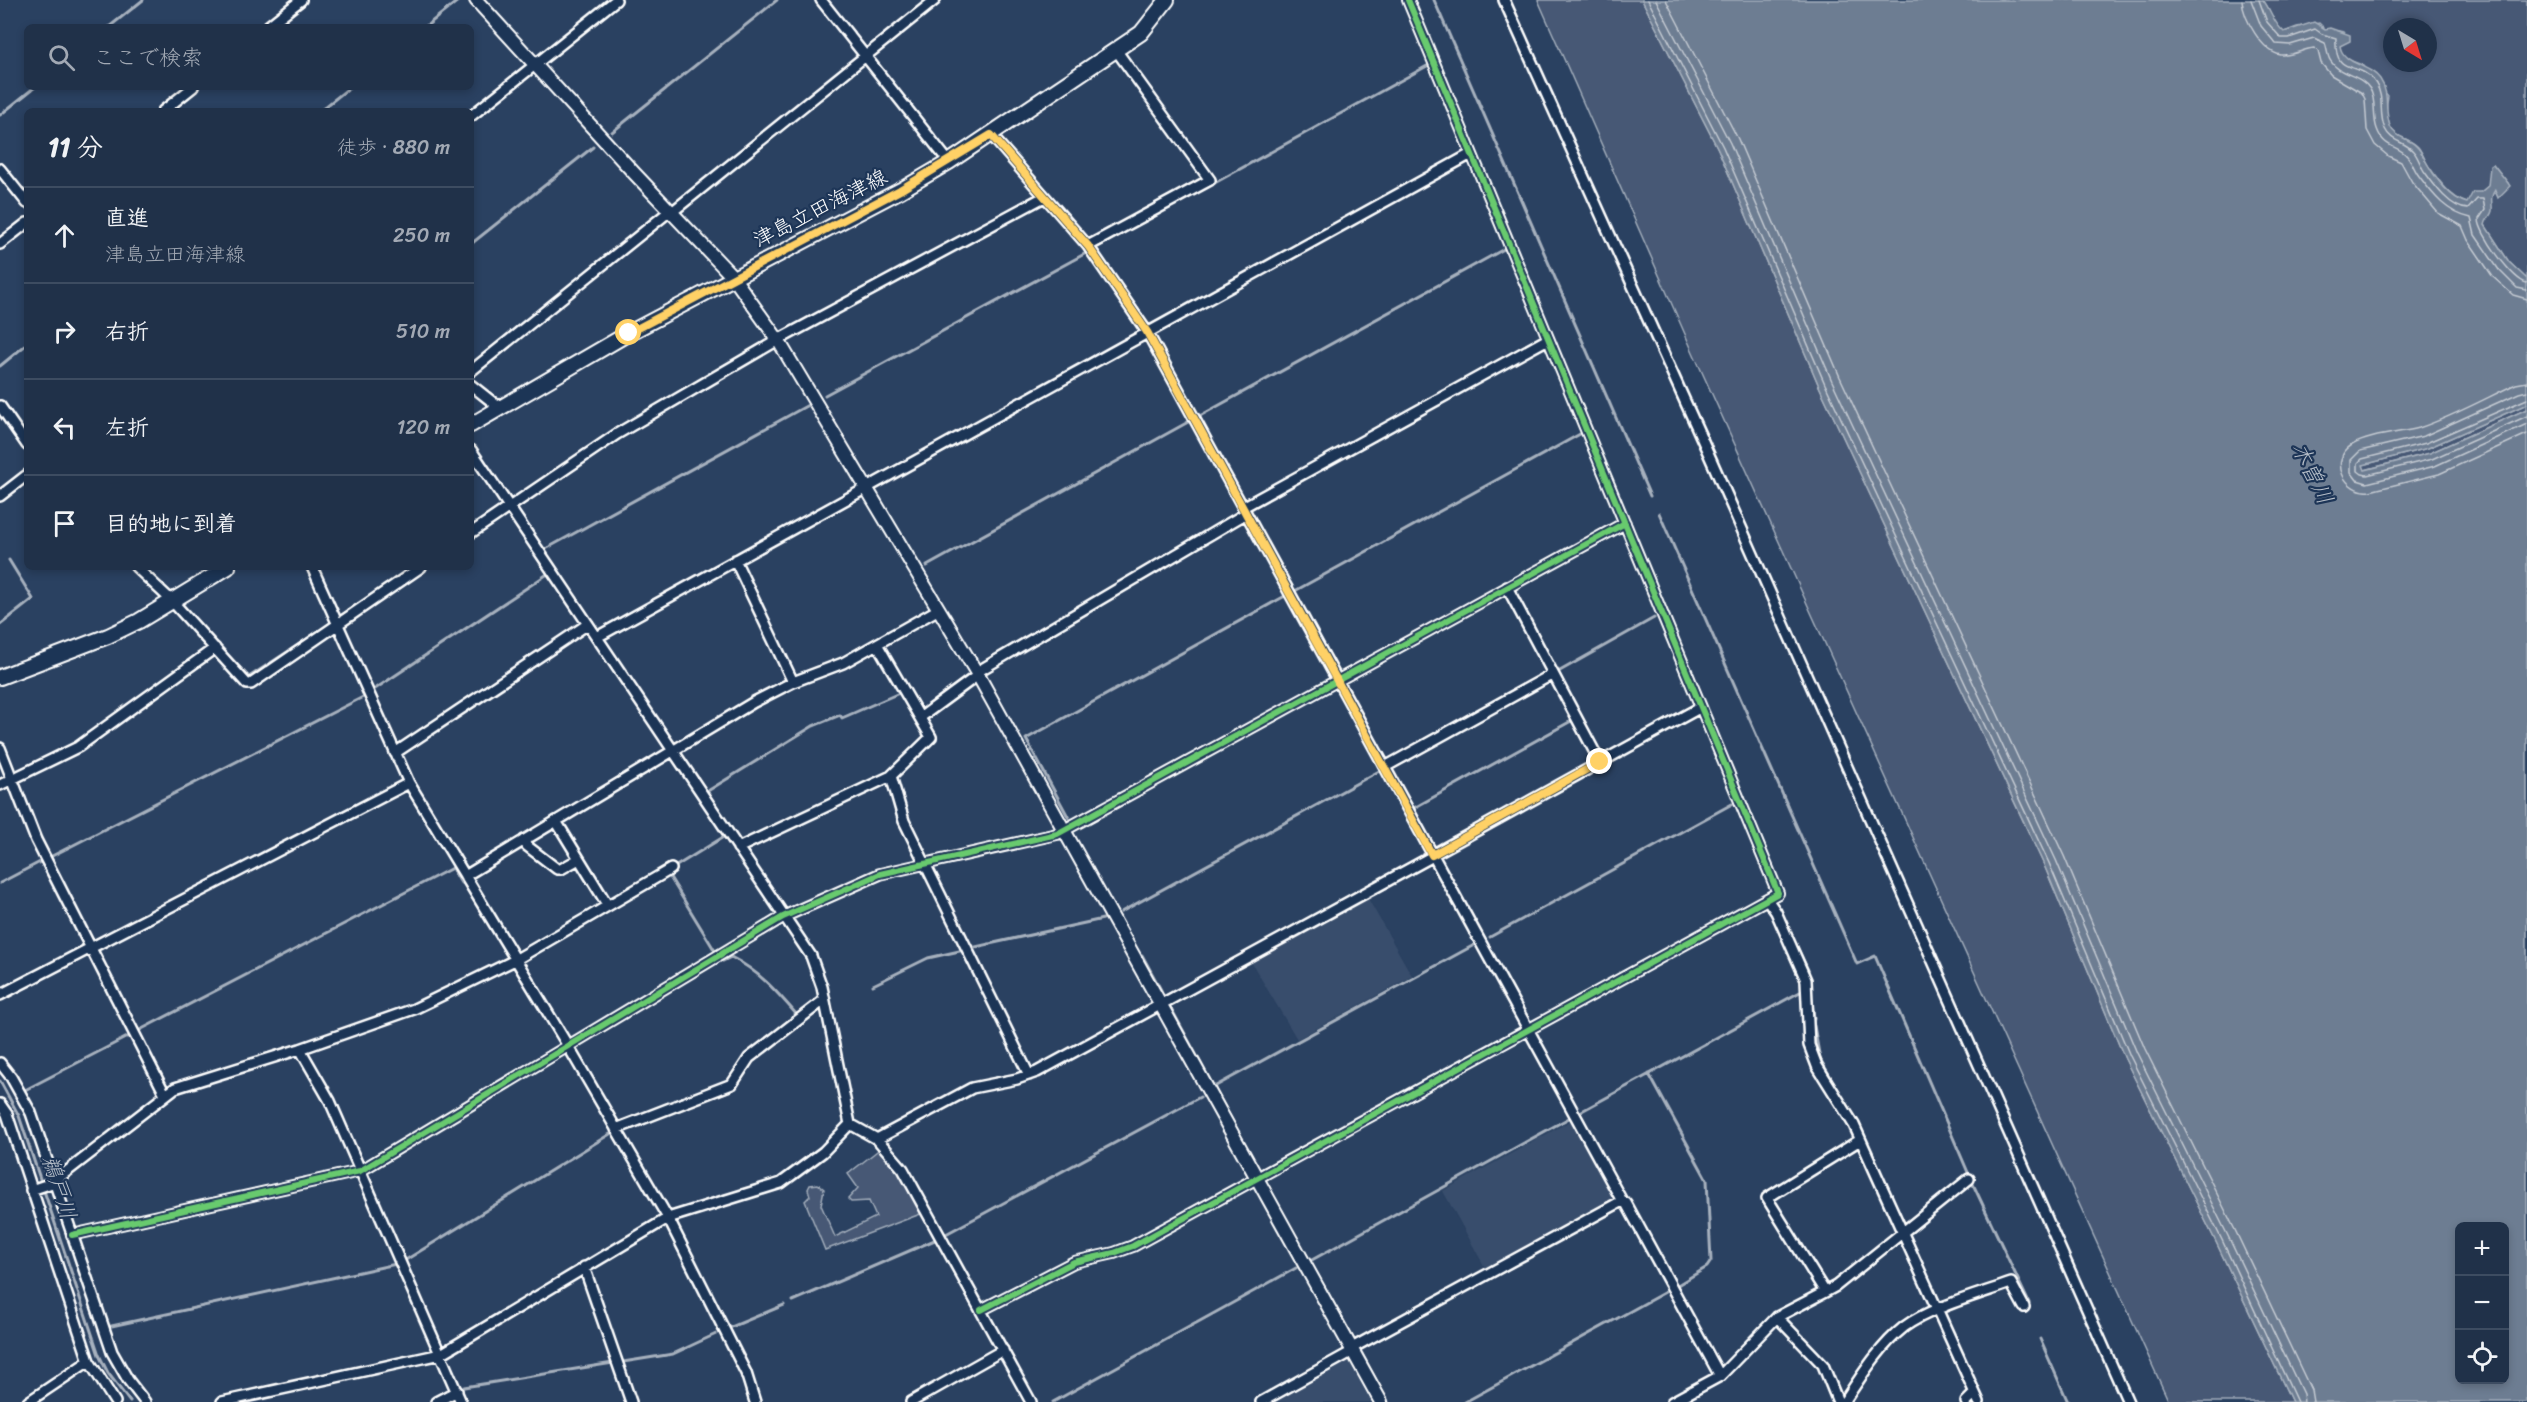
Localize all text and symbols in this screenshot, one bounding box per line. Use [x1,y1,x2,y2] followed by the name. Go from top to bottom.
[2383,18,2437,72] north arrow
[24,24,474,90] search box
[93,38,203,77] text: ここで検索
[45,41,78,74] icon: search
[48,124,103,170] text: 11 分
[337,130,450,165] text: 徒歩 · 880 m
[746,158,894,258] street label: 津島立田海津線
[105,198,149,237] text: 直進
[393,218,450,253] text: 250 m
[48,219,81,252] icon: ahead
[105,237,245,272] text: 津島立田海津線
[105,312,149,351] text: 右折
[396,314,450,349] text: 510 m
[48,315,81,348] icon: right
[615,319,641,345] route start
[105,408,149,447] text: 左折
[397,410,450,445] text: 120 m
[48,411,81,444] icon: left
[2281,435,2345,511] water label: 木曽川
[105,504,237,543] text: 目的地に到着
[48,507,81,540] icon: arrive
[1586,748,1612,774] route end
[31,1150,88,1225] water label: 鵜戸川
[2455,1222,2509,1384] map controls
[2455,1222,2509,1276] button: +
[2455,1276,2509,1330] button: −
[2455,1330,2509,1384] button: locate

